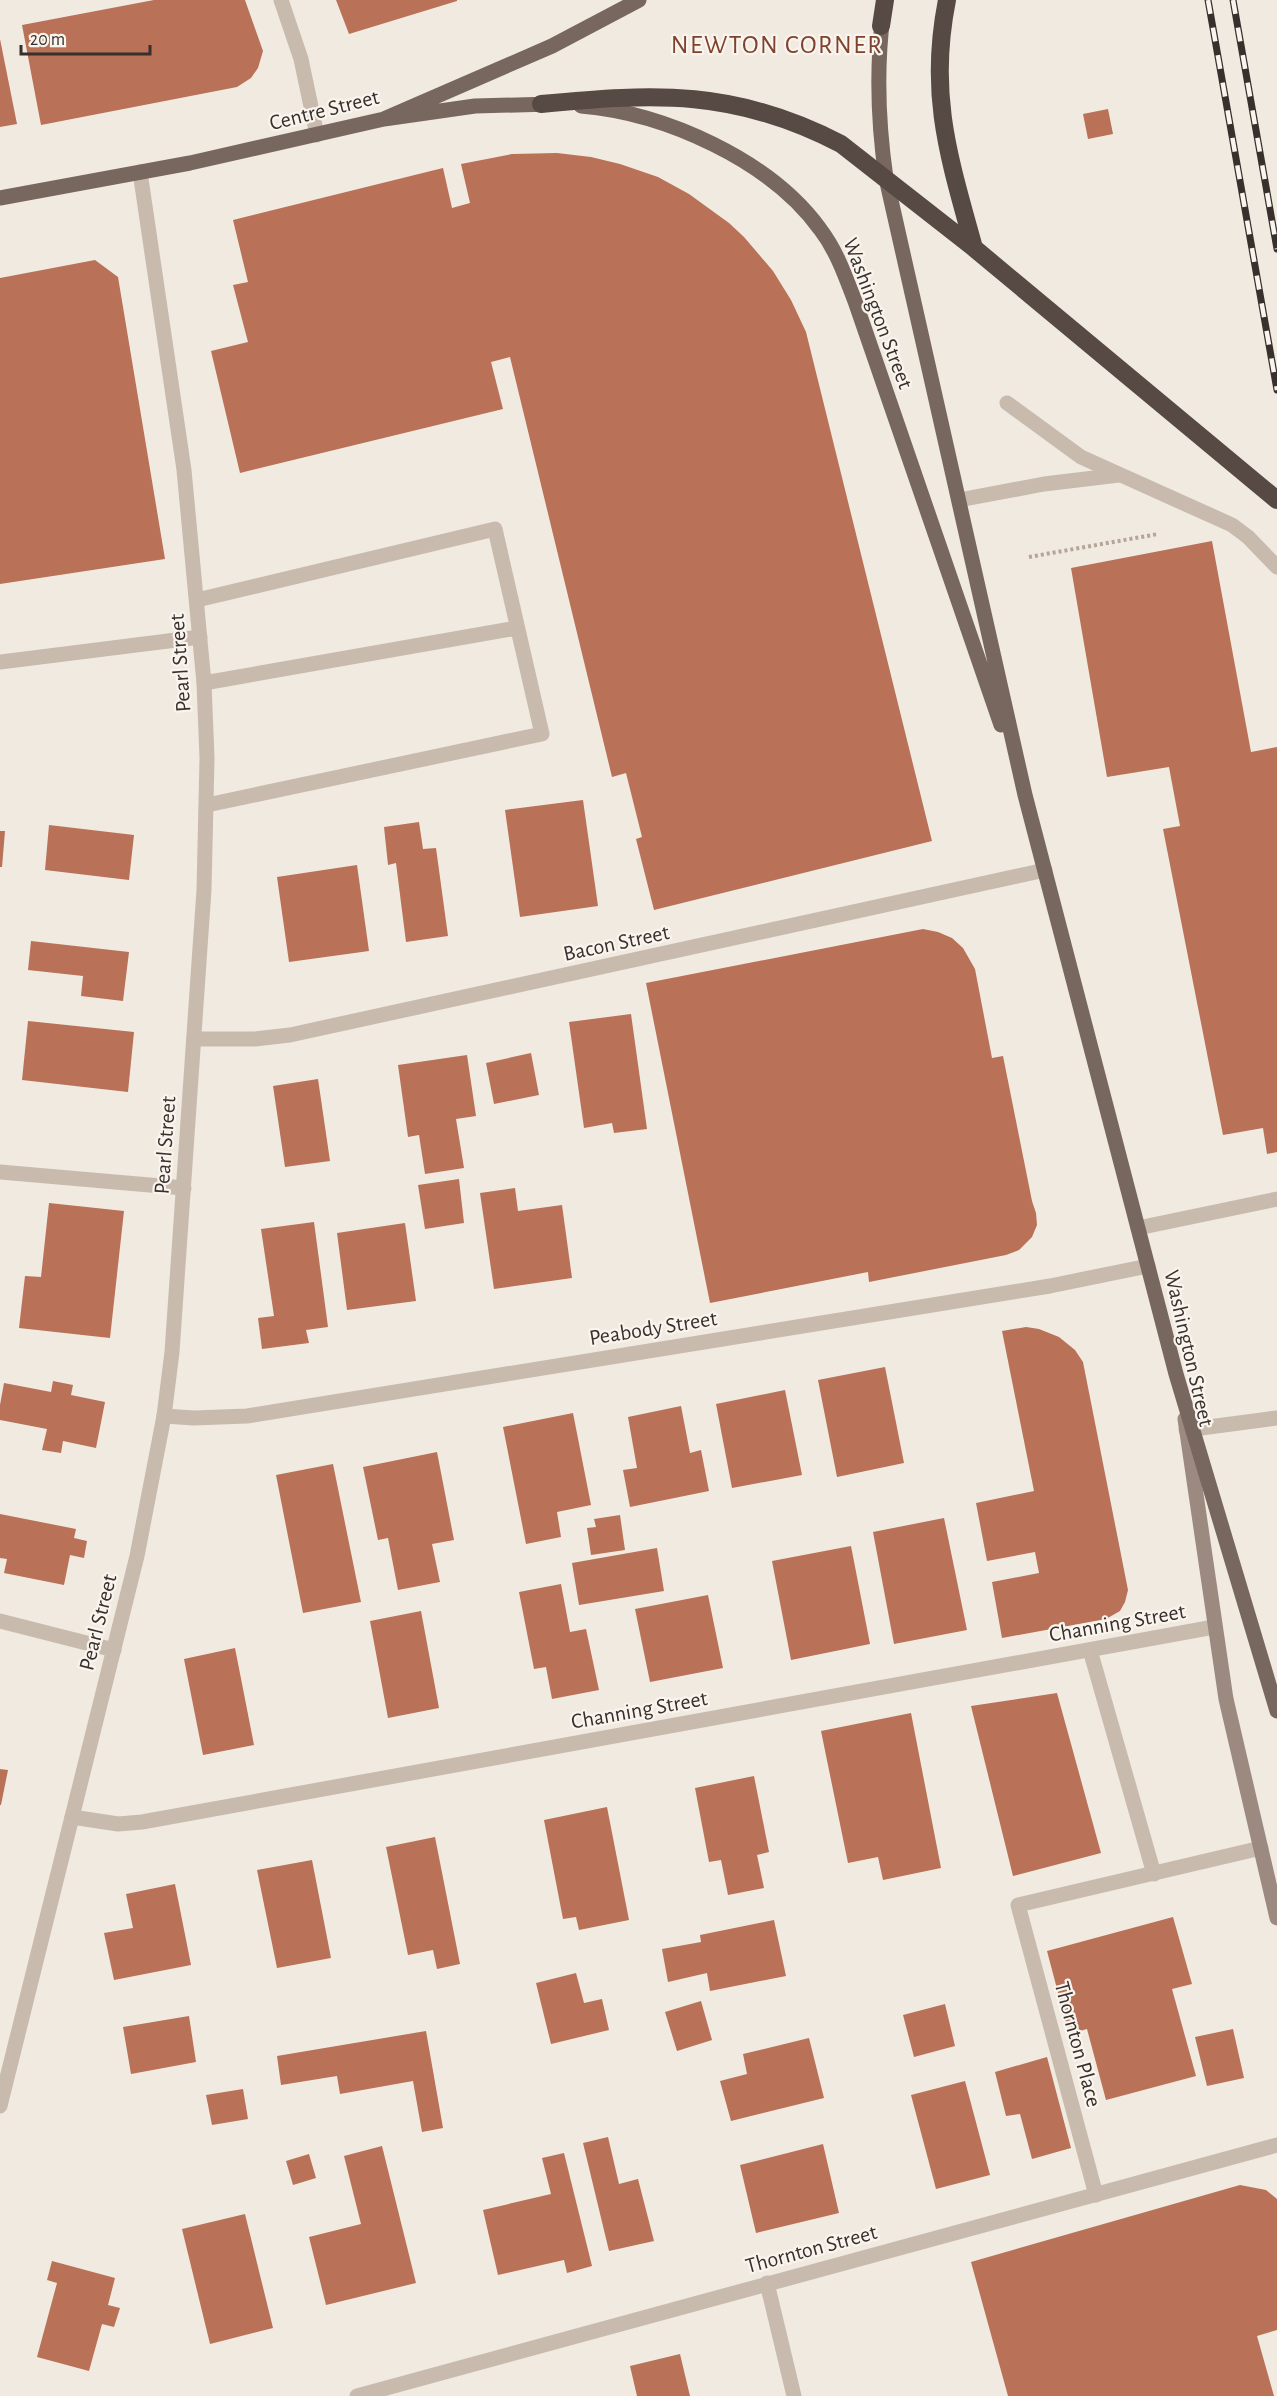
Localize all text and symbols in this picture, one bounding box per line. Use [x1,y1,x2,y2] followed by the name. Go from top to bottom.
[21,18,150,56] scale bar
[30,31,65,49] text: 20 m
[671,32,883,58] district label: NEWTON CORNER
[267,86,381,134] street label: Centre Street
[839,235,917,392] street label: Washington Street
[166,613,194,713] street label: Pearl Street
[561,921,671,965] street label: Bacon Street
[151,1095,179,1195] street label: Pearl Street
[1160,1268,1218,1428] street label: Washington Street
[588,1307,719,1349] street label: Peabody Street
[75,1572,121,1673] street label: Pearl Street
[1047,1600,1187,1646] street label: Channing Street
[569,1687,709,1733] street label: Channing Street
[1051,1979,1105,2109] street label: Thornton Place
[743,2221,879,2277] street label: Thornton Street

